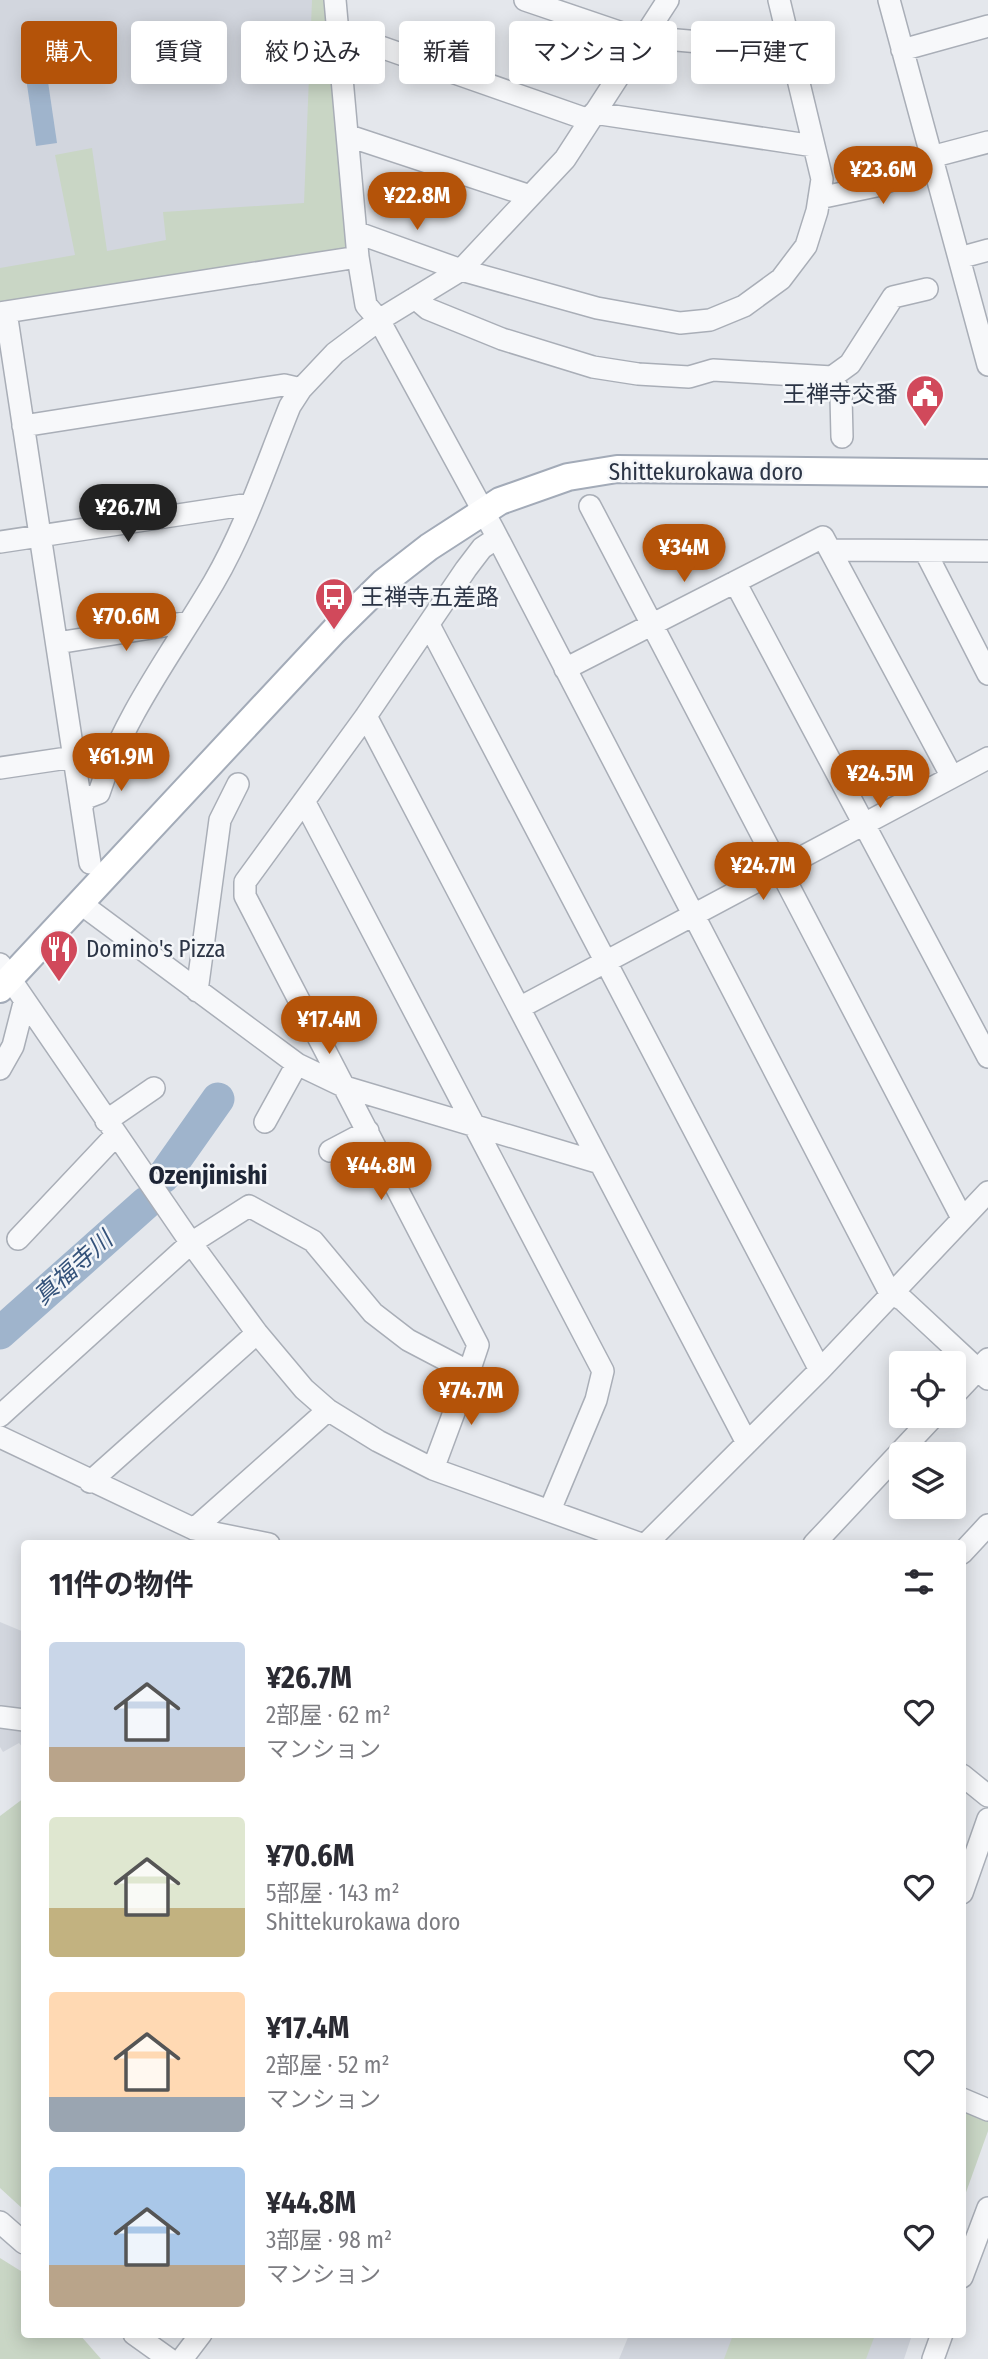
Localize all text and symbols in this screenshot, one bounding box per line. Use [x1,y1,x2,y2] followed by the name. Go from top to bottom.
[21,21,117,84] chip: 購入
[131,21,227,84] chip: 賃貸
[241,21,385,84] chip: 絞り込み
[399,21,495,84] chip: 新着
[509,21,677,84] chip: マンション
[691,21,835,84] chip: 一戸建て
[826,146,940,206] pin: ¥23.6M
[850,155,916,183] text: ¥23.6M
[360,173,474,232] pin: ¥22.8M
[384,181,450,209] text: ¥22.8M
[904,373,946,428] public building icon: 王禅寺交番
[783,380,898,408] place label: 王禅寺交番
[609,458,803,486] street label: Shittekurokawa doro
[71,484,185,544] pin: ¥26.7M
[95,493,161,521] text: ¥26.7M
[643,524,725,584] pin: ¥34M
[659,533,709,561] text: ¥34M
[313,576,355,631] bus stop icon: 王禅寺五差路
[361,583,499,611] place label: 王禅寺五差路
[69,594,183,653] pin: ¥70.6M
[92,602,160,630] text: ¥70.6M
[64,734,178,793] pin: ¥61.9M
[89,742,154,770] text: ¥61.9M
[823,750,937,810] pin: ¥24.5M
[847,759,913,787] text: ¥24.5M
[706,842,820,902] pin: ¥24.7M
[730,851,796,879] text: ¥24.7M
[38,928,80,983] restaurant icon: Domino's Pizza
[86,935,226,963] place label: Domino's Pizza
[272,996,386,1056] pin: ¥17.4M
[297,1005,361,1033] text: ¥17.4M
[324,1142,438,1202] pin: ¥44.8M
[346,1151,416,1179] text: ¥44.8M
[148,1160,268,1191] district label: Ozenjinishi
[28,1223,120,1311] water label: 真福寺川
[889,1351,966,1519] map controls
[889,1351,966,1428] button: locate
[414,1368,528,1427] pin: ¥74.7M
[439,1376,503,1404] text: ¥74.7M
[889,1442,966,1519] button: layers
[900,1563,938,1601] icon: filters
[49,1567,194,1603] text: 11件の物件
[266,1660,352,1696] text: ¥26.7M
[105,1670,189,1754] icon: home
[900,1693,938,1731] icon: heart
[266,1701,390,1729] text: 2部屋 · 62 m²
[266,1735,381,1763] text: マンション
[266,1838,354,1874] text: ¥70.6M
[105,1845,189,1929] icon: home
[900,1868,938,1906] icon: heart
[266,1879,400,1907] text: 5部屋 · 143 m²
[266,1908,460,1936] text: Shittekurokawa doro
[266,2010,349,2046] text: ¥17.4M
[105,2020,189,2104] icon: home
[900,2043,938,2081] icon: heart
[266,2051,390,2079] text: 2部屋 · 52 m²
[266,2085,381,2113] text: マンション
[266,2185,356,2221] text: ¥44.8M
[105,2195,189,2279] icon: home
[900,2218,938,2256] icon: heart
[266,2226,392,2254] text: 3部屋 · 98 m²
[266,2260,381,2288] text: マンション

